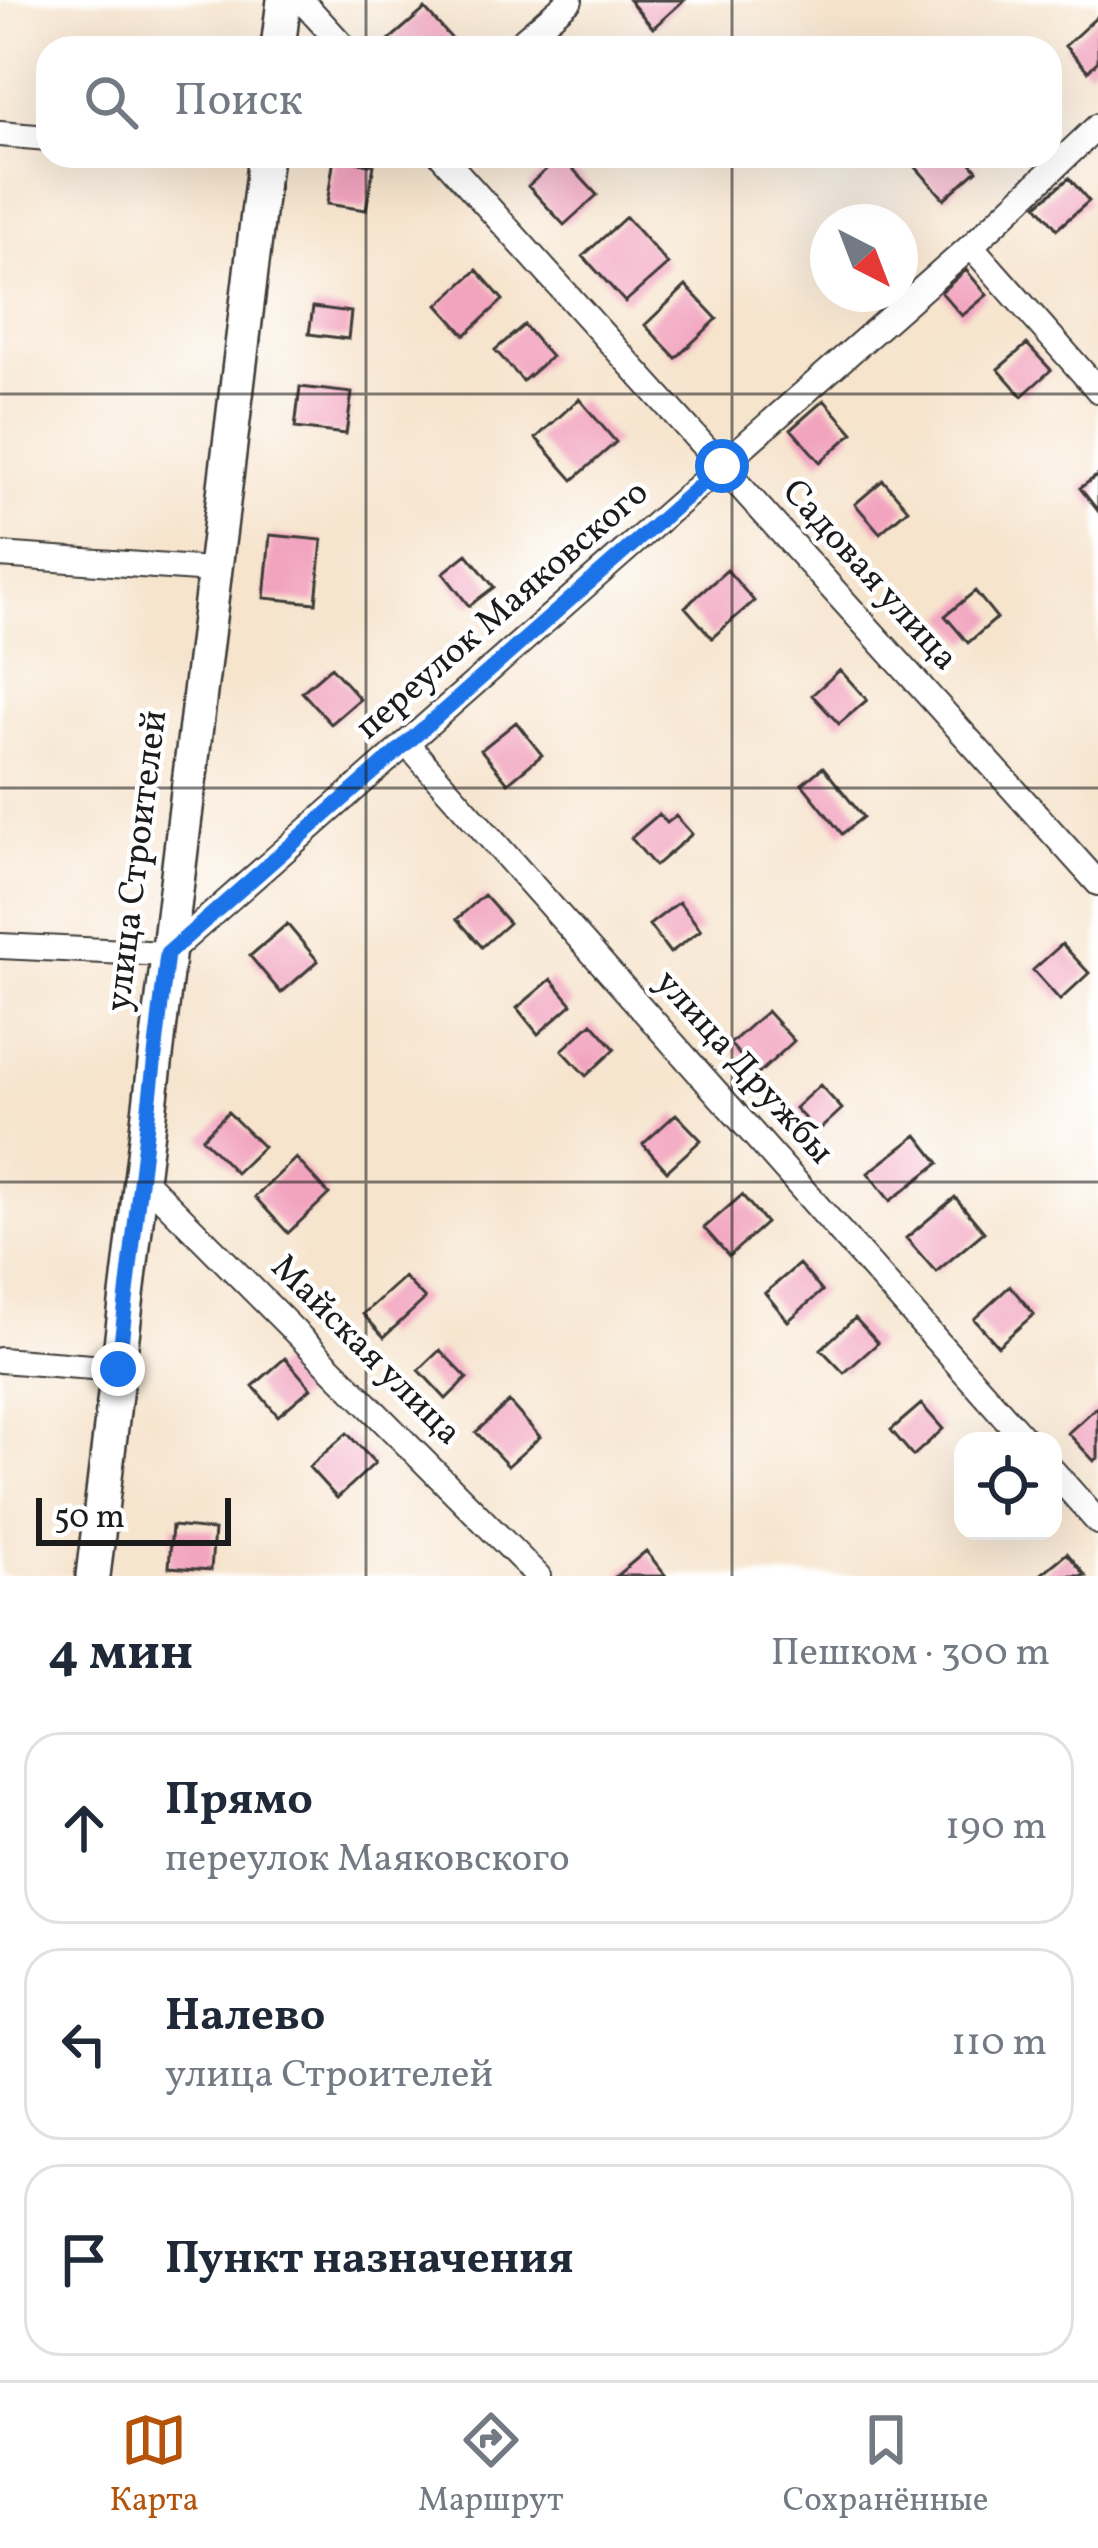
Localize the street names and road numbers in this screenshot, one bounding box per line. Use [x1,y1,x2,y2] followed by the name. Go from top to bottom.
[769,469,969,683] street label: Садовая улица
[346,470,660,752] street label: переулок Маяковского
[95,708,181,1014] street label: улица Строителей
[642,960,844,1176] street label: улица Дружбы
[258,1244,472,1458] street label: Майская улица

